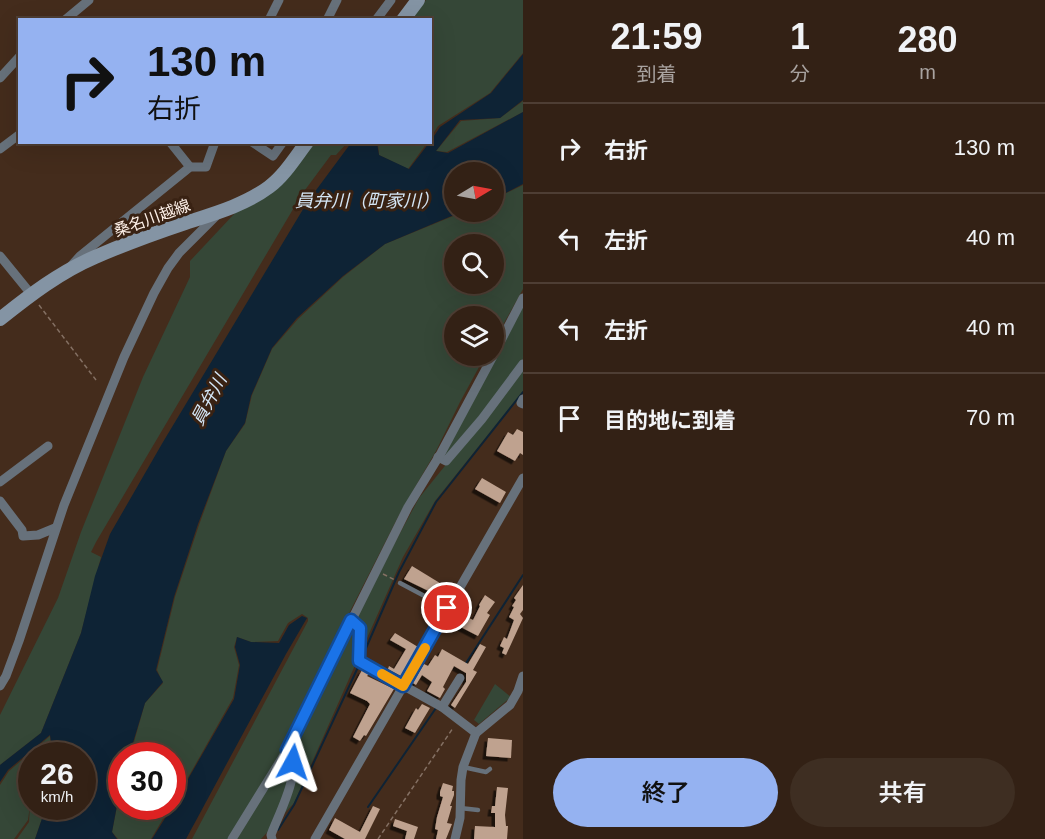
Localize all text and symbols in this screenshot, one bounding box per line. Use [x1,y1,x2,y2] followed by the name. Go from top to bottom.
[610,16,703,57] text: 21:59
[790,16,810,57] text: 1
[897,19,958,60] text: 280
[147,38,266,85] text: 130 m
[48,42,126,120] icon: right
[919,61,936,83] text: m
[636,63,676,85] text: 到着
[790,63,810,85] text: 分
[147,94,201,124] text: 右折
[553,132,586,165] icon: right
[954,135,1015,160] text: 130 m
[604,138,648,163] text: 右折
[444,162,504,222] north arrow
[444,162,504,366] map controls
[295,191,439,211] water label: 員弁川（町家川）
[111,196,193,240] street label: 桑名川越線
[553,222,586,255] icon: left
[966,225,1015,250] text: 40 m
[604,228,648,253] text: 左折
[444,234,504,294] button: search
[444,306,504,366] button: layers
[553,312,586,345] icon: left
[966,315,1015,340] text: 40 m
[604,318,648,343] text: 左折
[187,370,231,429] water label: 員弁川
[553,402,586,435] icon: arrive
[966,405,1015,430] text: 70 m
[604,408,736,433] text: 目的地に到着
[421,582,472,633] pin
[430,591,463,624] icon: arrive
[261,730,325,794] position arrow
[108,742,186,820] speed limit sign: 30
[40,757,74,790] text: 26
[553,758,778,827] button: 終了
[790,758,1015,827] button: 共有
[41,788,73,805] text: km/h

